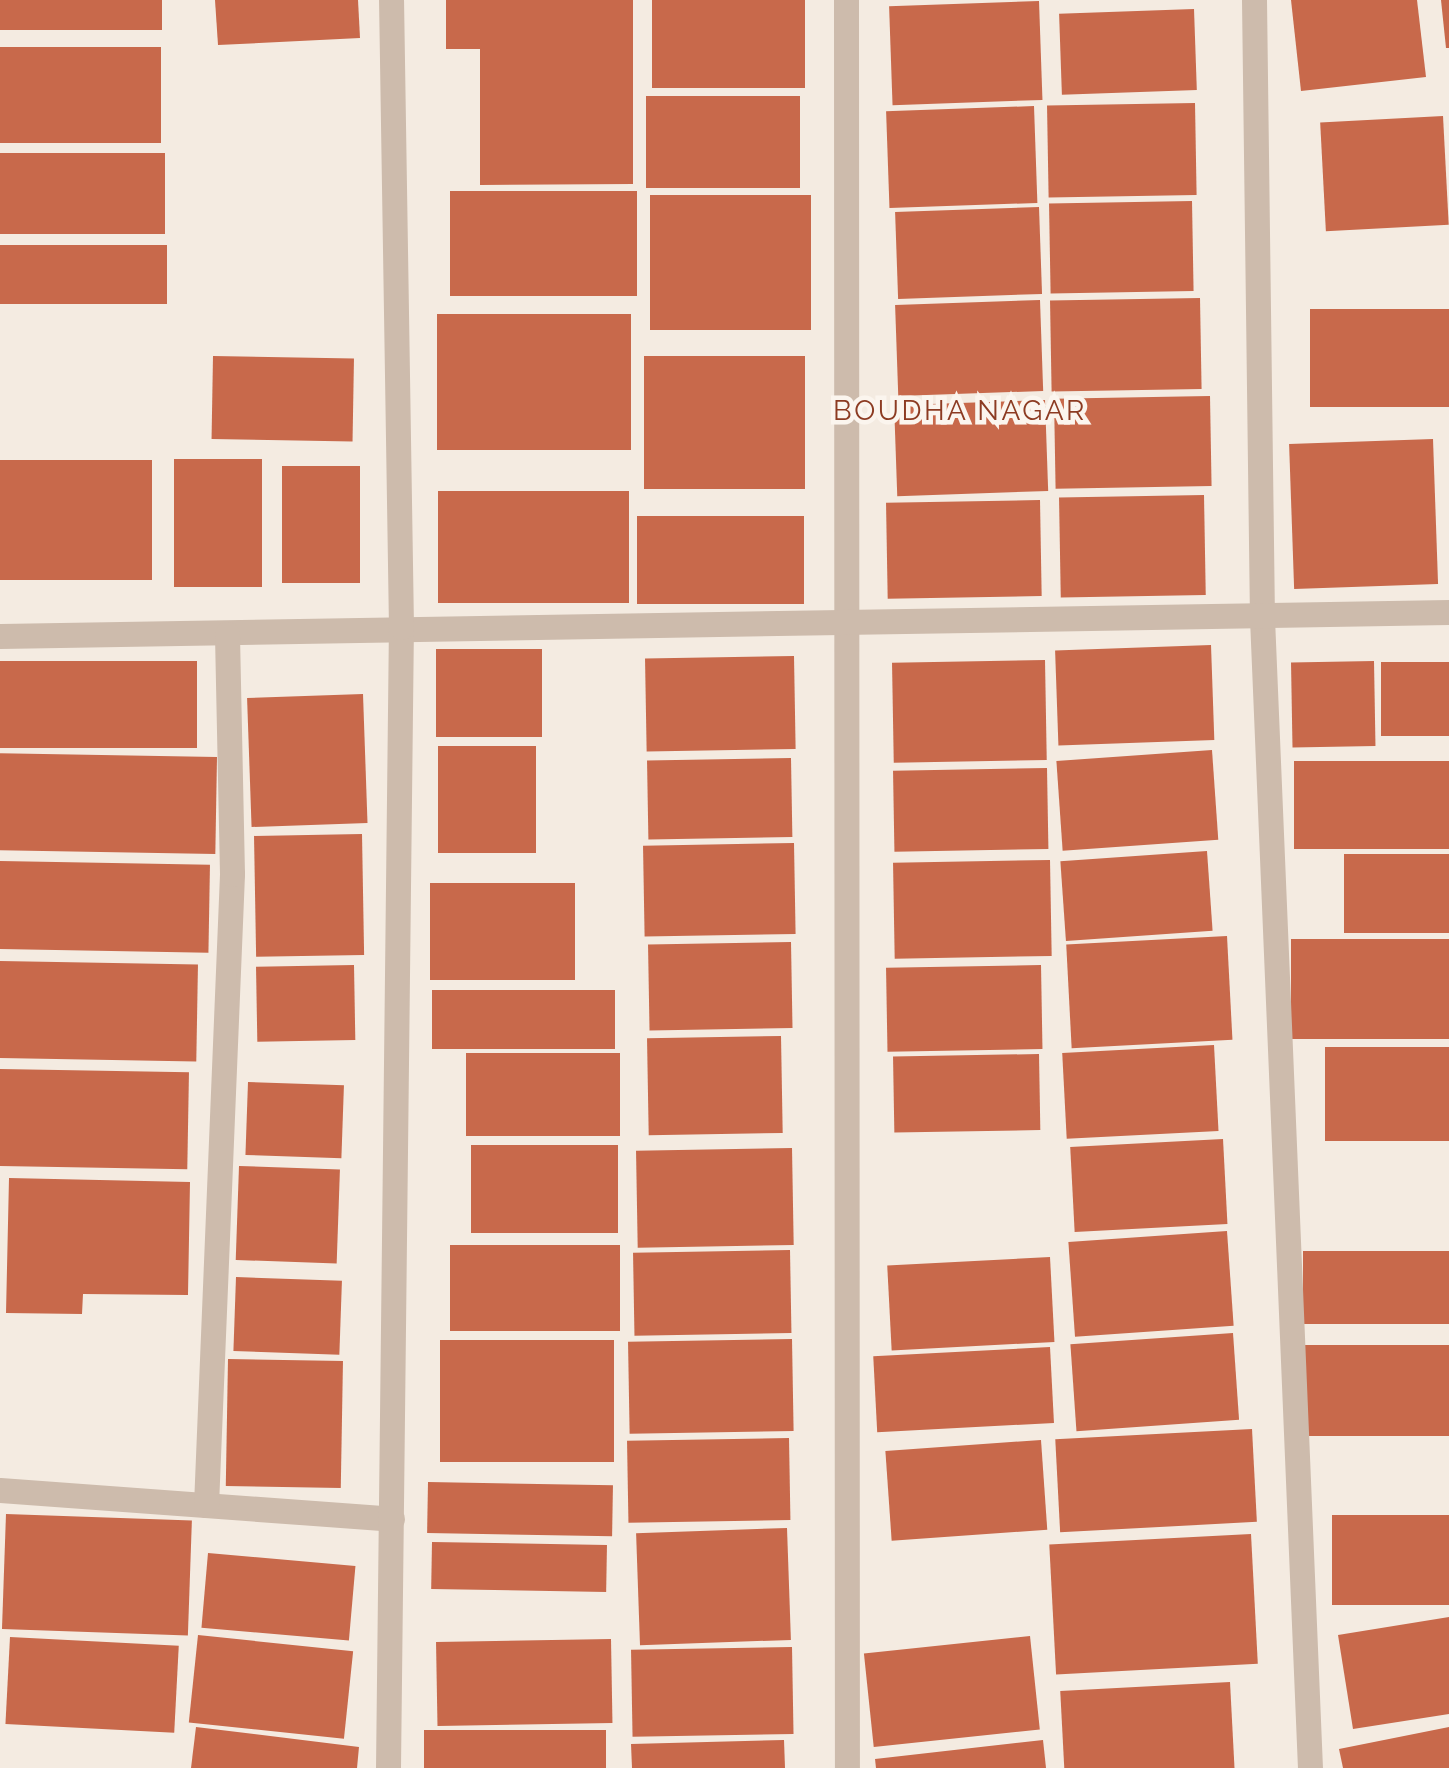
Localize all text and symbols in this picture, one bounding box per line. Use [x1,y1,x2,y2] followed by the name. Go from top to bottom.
[833,394,1087,428] district label: BOUDHA NAGAR

